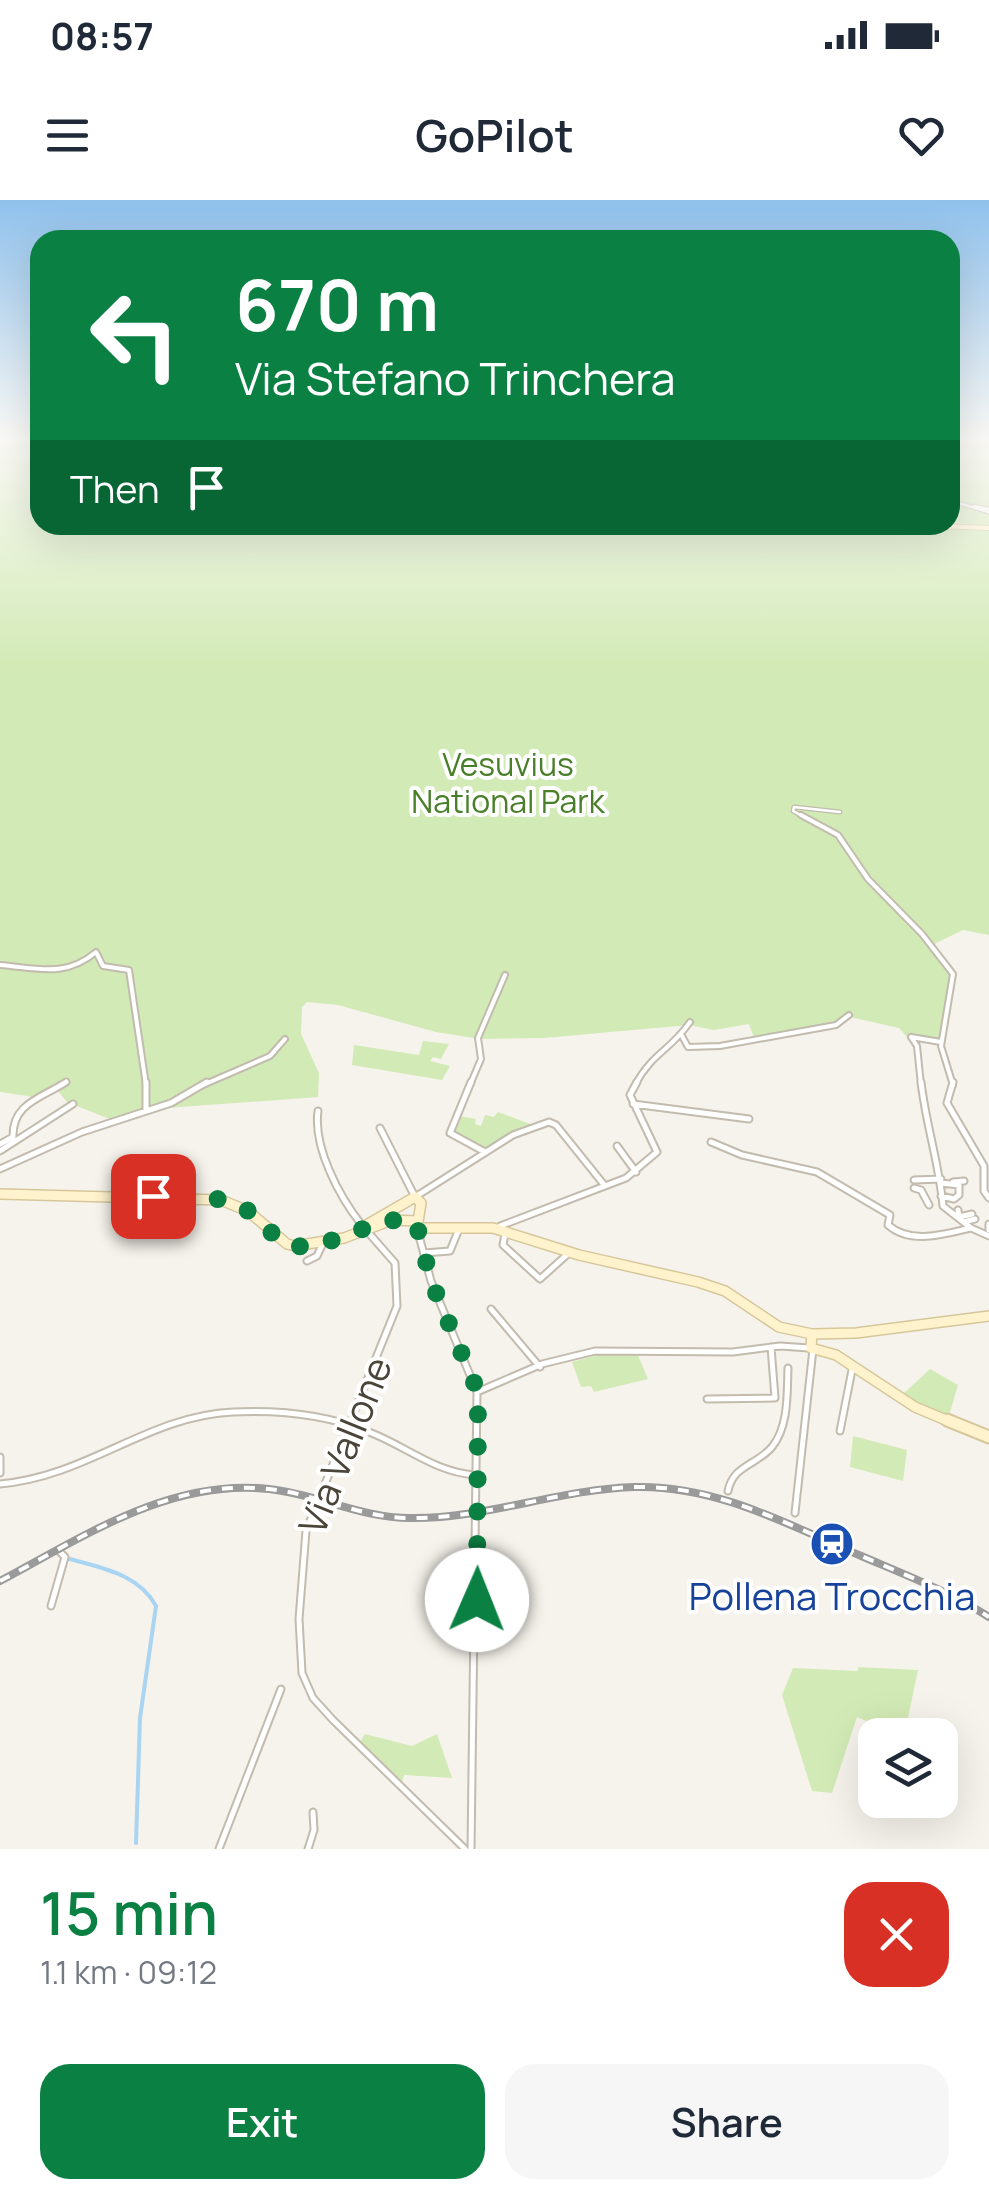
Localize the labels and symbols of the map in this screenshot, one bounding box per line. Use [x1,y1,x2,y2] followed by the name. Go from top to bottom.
[411,742,606,823] park label: Vesuvius National Park
[111,1154,196,1239] pin
[285,1349,403,1541] street label: Via Vallone
[809,1521,855,1567] station icon: Pollena Trocchia
[425,1548,529,1652] position arrow
[689,1569,975,1621] place label: Pollena Trocchia

